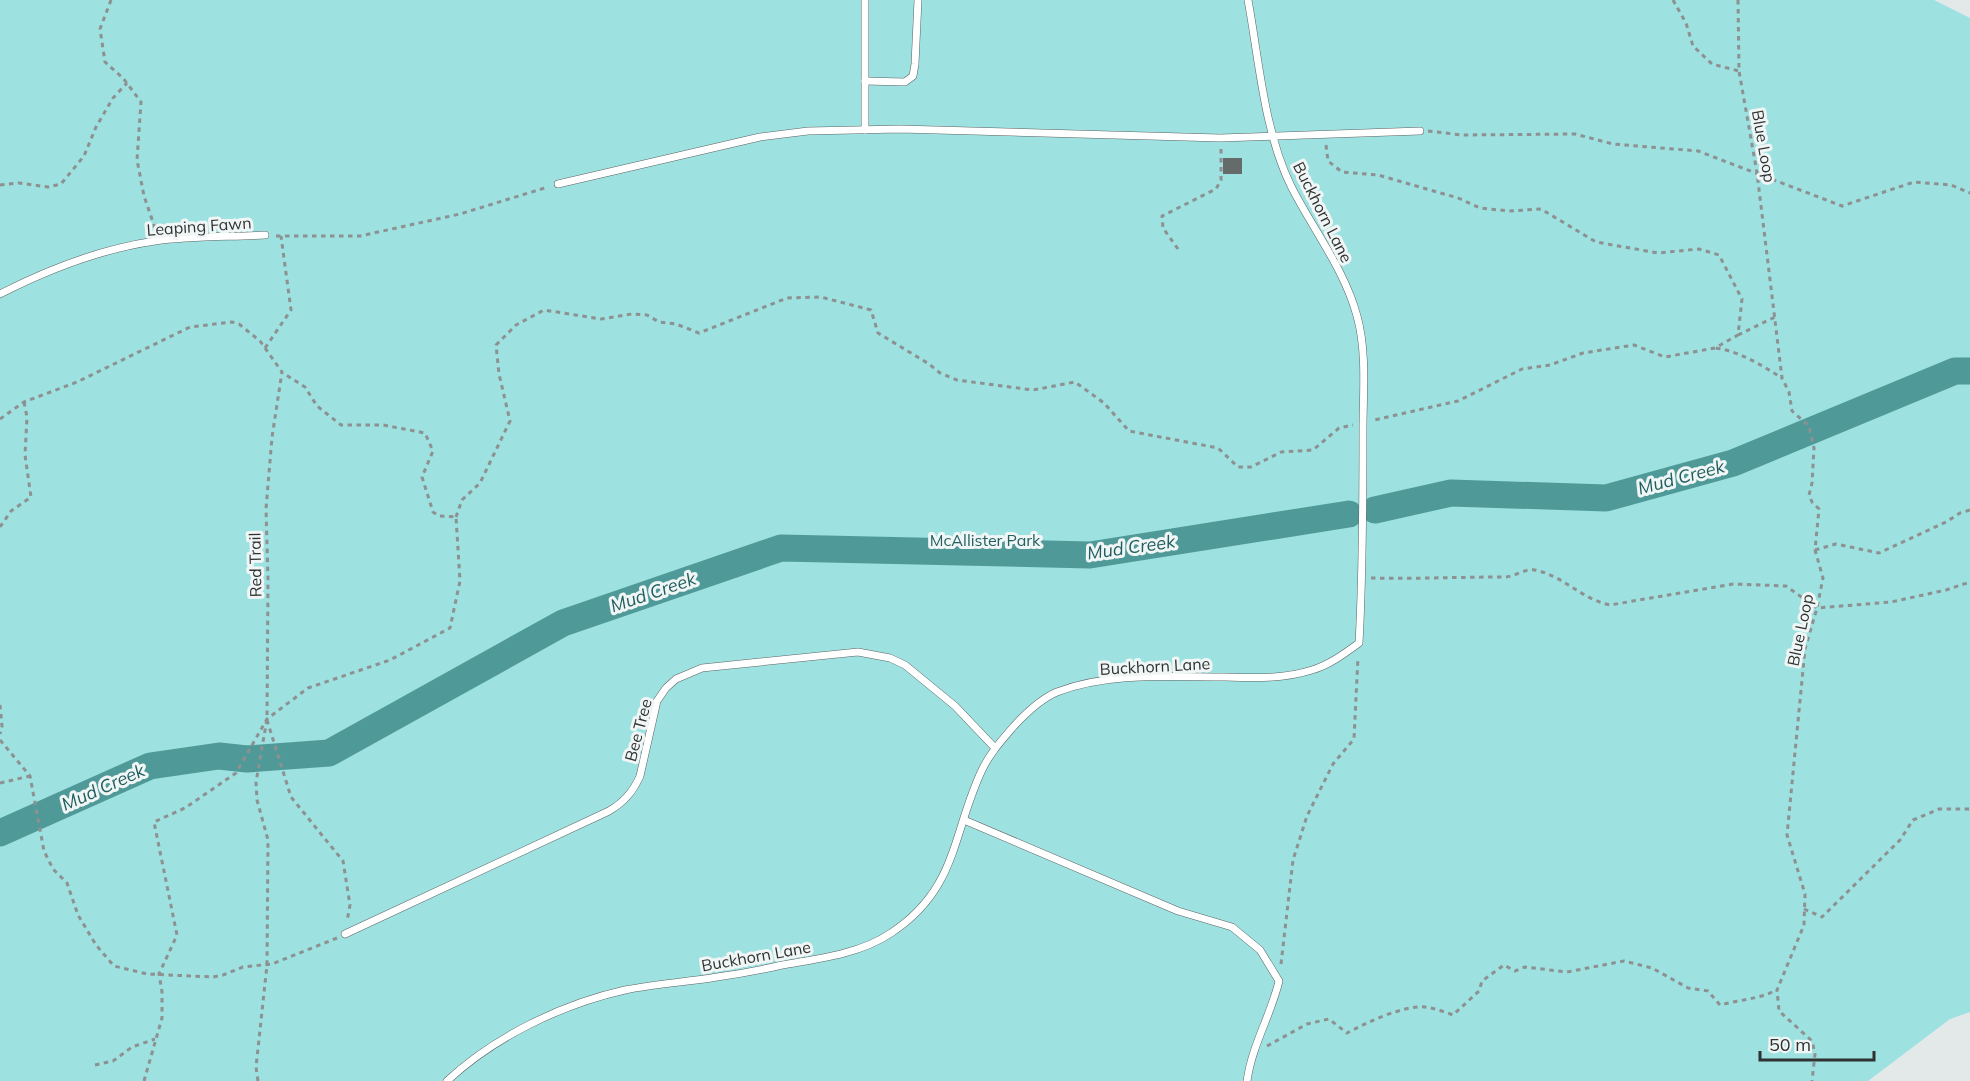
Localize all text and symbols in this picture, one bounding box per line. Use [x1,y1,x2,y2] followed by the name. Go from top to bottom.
[1748,108,1780,184] street label: Blue Loop
[1289,158,1357,266] street label: Buckhorn Lane
[146,212,252,240] street label: Leaping Fawn
[1635,454,1728,500] water label: Mud Creek
[1085,529,1177,565] water label: Mud Creek
[930,530,1041,550] park label: McAllister Park
[244,532,266,598] street label: Red Trail
[607,566,699,617] water label: Mud Creek
[1783,592,1817,668] street label: Blue Loop
[1099,653,1211,679] street label: Buckhorn Lane
[620,696,656,764] street label: Bee Tree
[58,758,149,816] water label: Mud Creek
[700,937,812,975] street label: Buckhorn Lane
[1760,1024,1874,1062] scale bar
[1769,1033,1811,1056] text: 50 m

